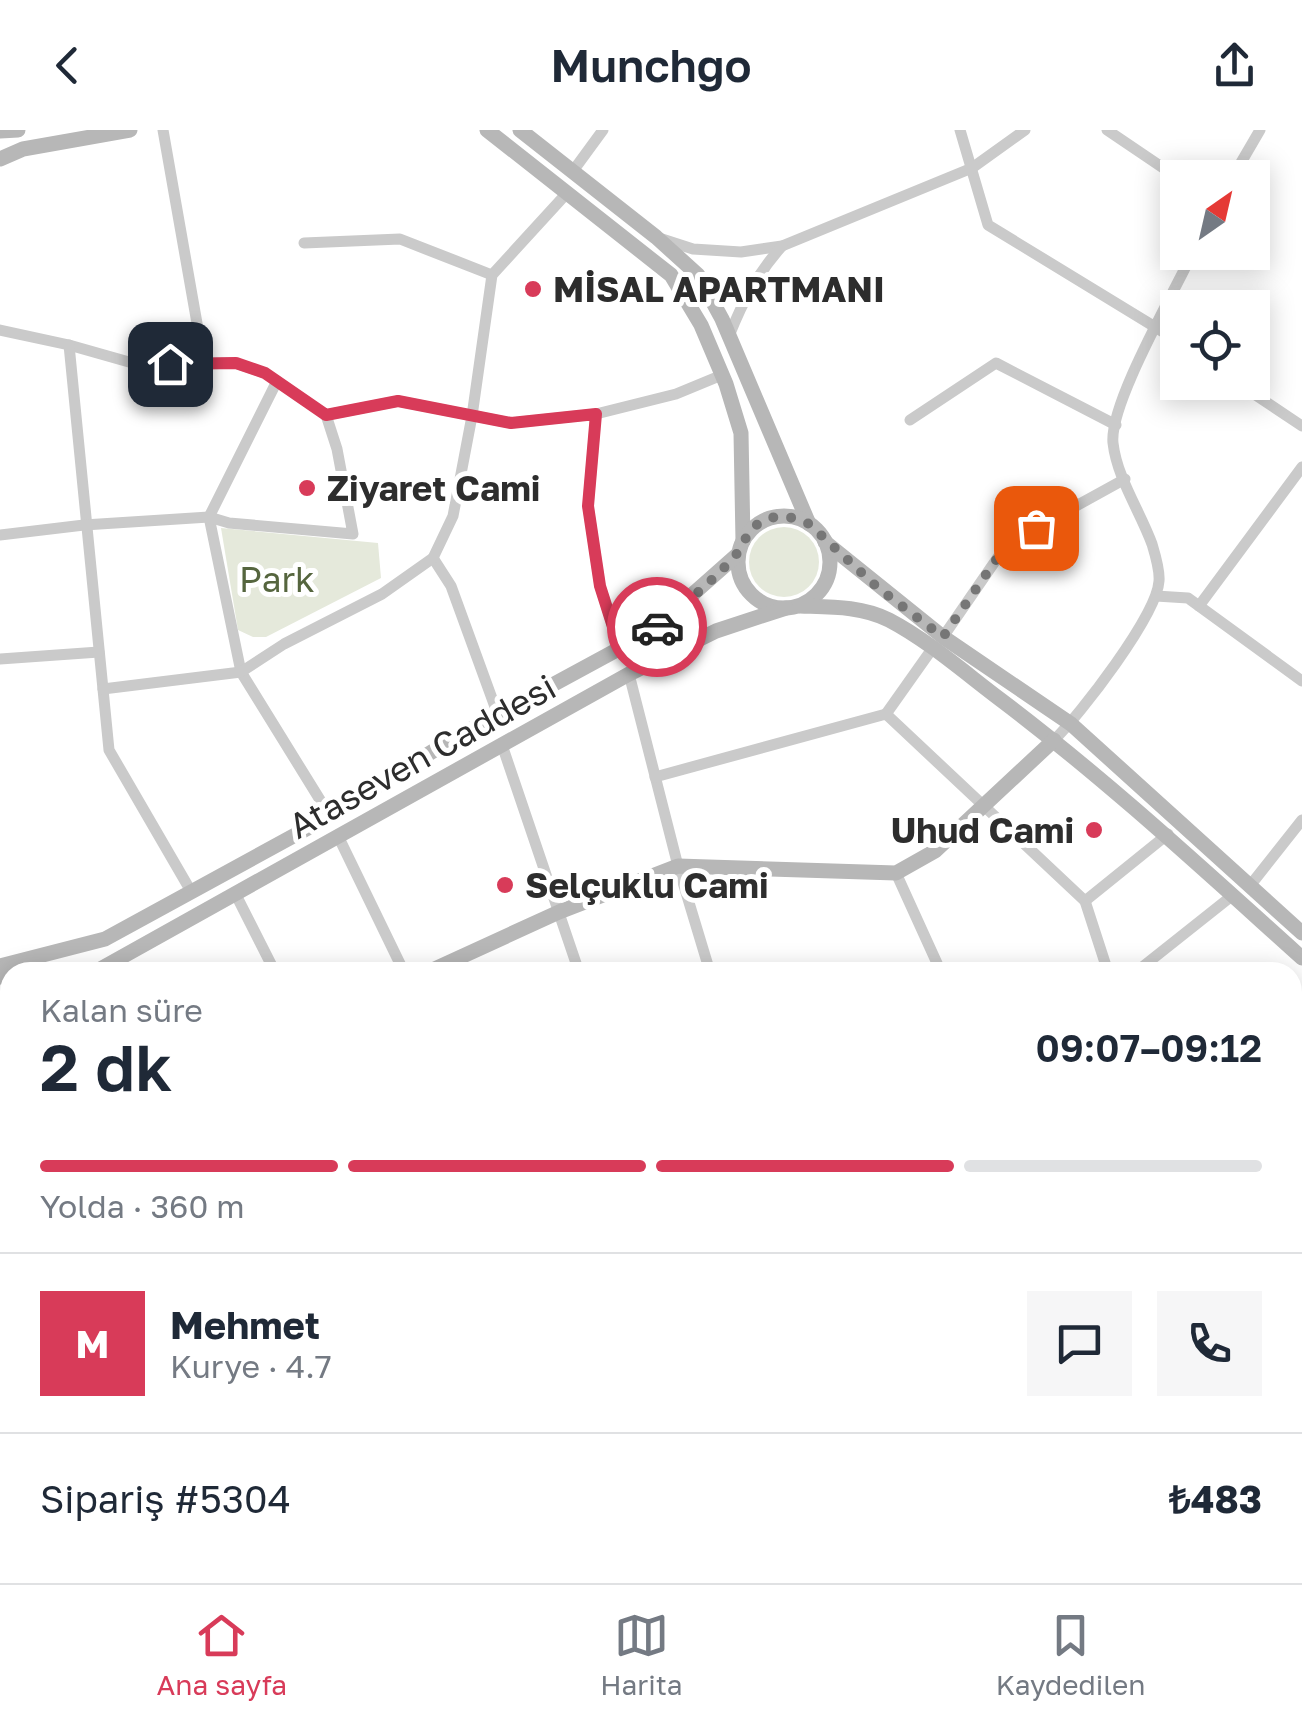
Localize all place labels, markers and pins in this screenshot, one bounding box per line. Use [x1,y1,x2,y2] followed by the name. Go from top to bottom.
[553,268,885,310] place label: MİSAL APARTMANI
[522,278,544,300] marker: MİSAL APARTMANI
[128,322,213,407] pin
[327,467,540,509] place label: Ziyaret Cami
[296,477,318,499] marker: Ziyaret Cami
[994,486,1079,571] pin
[891,809,1074,851] place label: Uhud Cami
[1083,819,1105,841] marker: Uhud Cami
[525,864,769,906] place label: Selçuklu Cami
[494,874,516,896] marker: Selçuklu Cami

